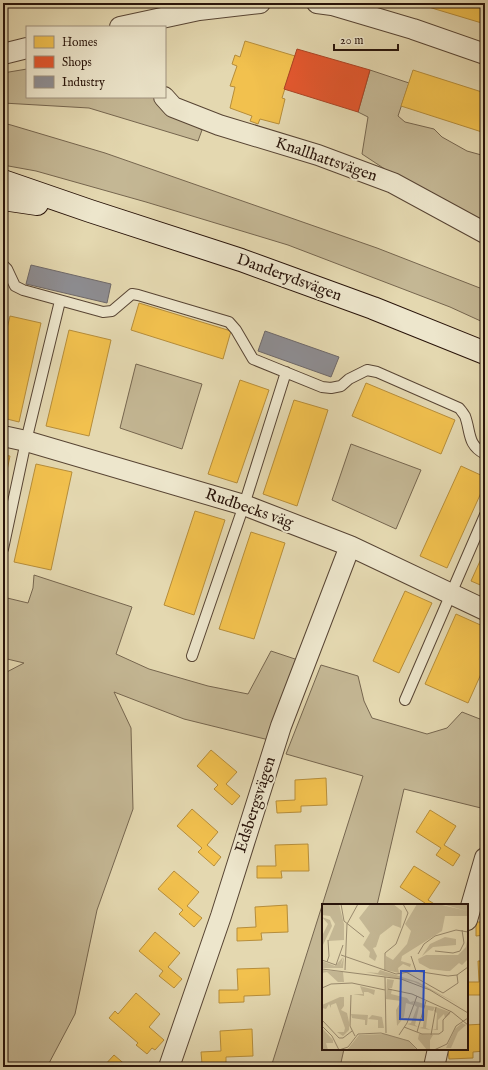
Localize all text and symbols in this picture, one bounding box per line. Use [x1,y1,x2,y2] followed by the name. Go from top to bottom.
[26,26,166,98] legend
[334,26,398,52] scale bar
[340,33,363,48] text: 20 m
[62,35,98,50] text: Homes
[62,55,92,71] text: Shops
[62,75,105,90] text: Industry
[272,133,380,187] street label: Knallhattsvägen
[234,250,345,306] street label: Danderydsvägen
[202,485,296,534] street label: Rudbecks väg
[231,754,281,856] street label: Edsbergsvägen
[322,904,468,1050] inset map

